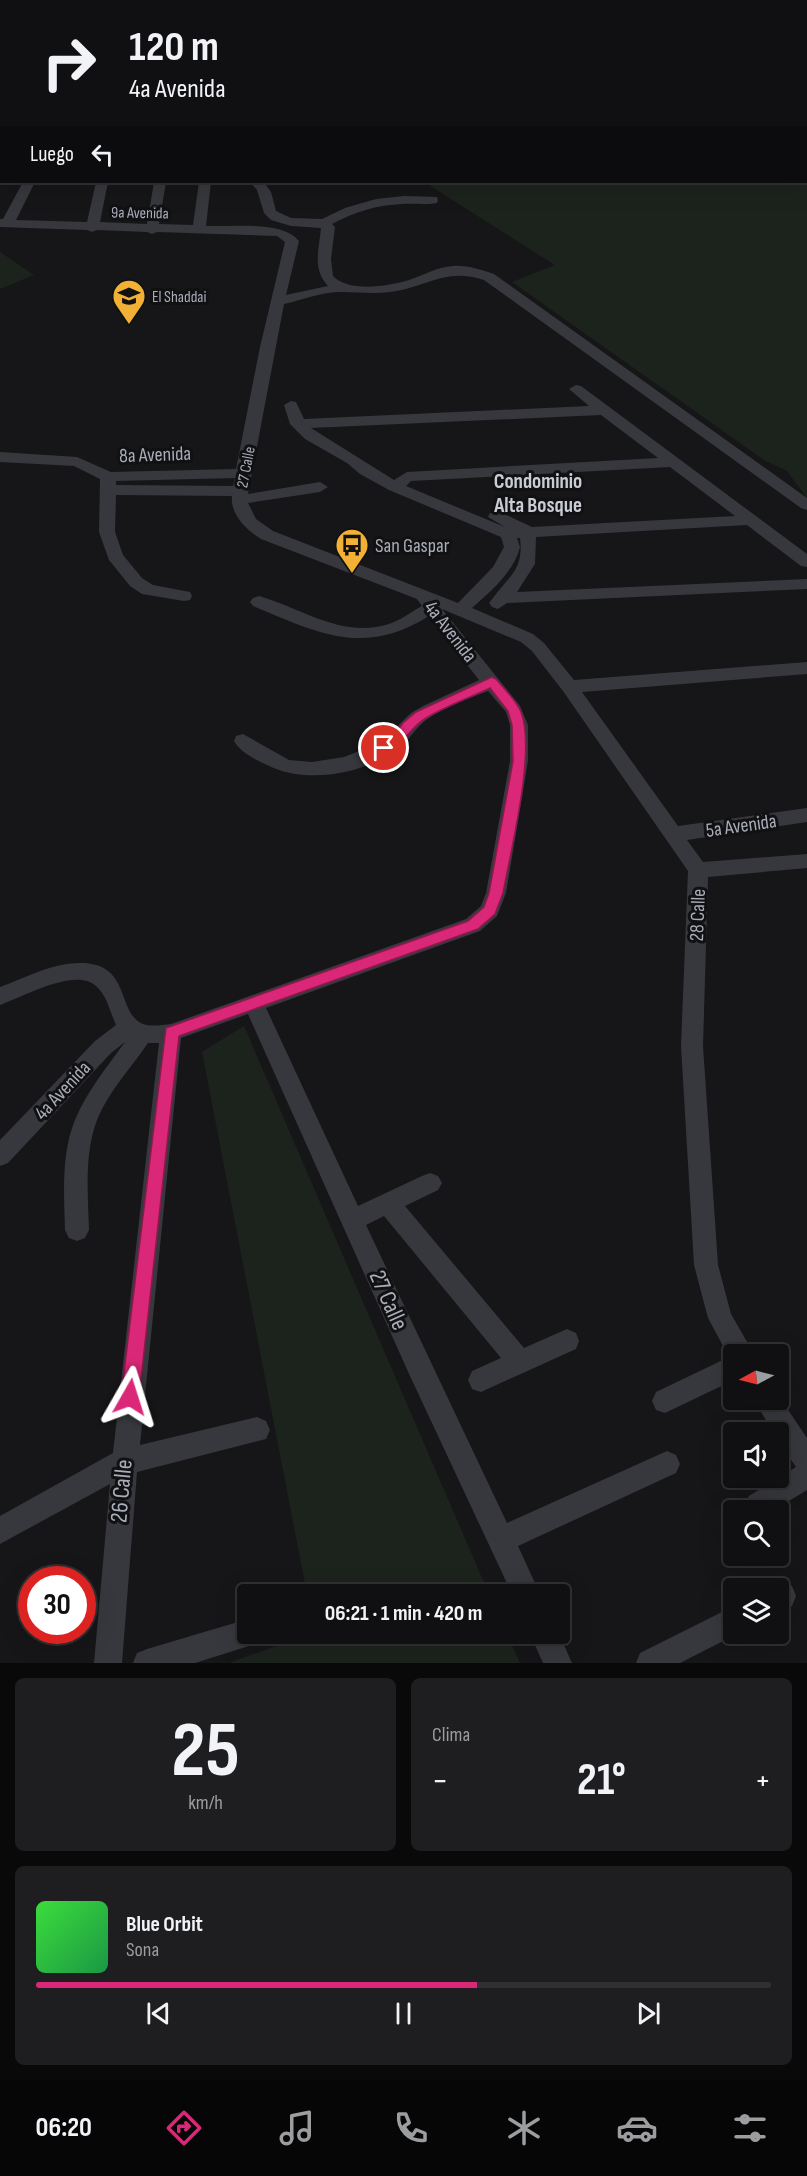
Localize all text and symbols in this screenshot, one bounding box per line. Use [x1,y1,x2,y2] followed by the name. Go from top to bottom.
[129,22,219,73] text: 120 m
[30,24,108,102] icon: right
[129,73,226,105] text: 4a Avenida
[86,138,119,171] icon: left
[30,141,74,168] text: Luego
[111,203,169,224] street label: 9a Avenida
[111,278,147,325] school or university icon: El Shaddai
[152,288,206,307] place label: El Shaddai
[119,442,191,468] street label: 8a Avenida
[233,445,260,490] street label: 27 Calle
[493,469,582,518] district label: Condominio Alta Bosque
[334,527,370,574] bus stop icon: San Gaspar
[375,534,450,558] place label: San Gaspar
[419,596,482,667] street label: 4a Avenida
[358,722,409,773] pin
[367,731,400,764] icon: arrive
[704,809,778,843] street label: 5a Avenida
[685,888,711,942] street label: 28 Calle
[30,1056,96,1125] street label: 4a Avenida
[363,1266,414,1335] street label: 27 Calle
[723,1344,789,1410] north arrow
[723,1344,789,1644] map controls
[98,1365,162,1429] position arrow
[723,1422,789,1488] button: sound
[104,1458,139,1524] street label: 26 Calle
[723,1500,789,1566] button: search
[18,1566,96,1644] speed limit sign: 30
[723,1578,789,1644] button: layers
[325,1600,482,1627] text: 06:21 · 1 min · 420 m
[171,1705,240,1798] text: 25
[432,1723,470,1747] text: Clima
[577,1753,626,1808] text: 21°
[432,1761,448,1801] text: −
[755,1761,771,1801] text: +
[188,1791,223,1815] text: km/h
[126,1911,203,1938] text: Blue Orbit
[126,1938,159,1962] text: Sona
[142,1997,175,2030] icon: previous
[387,1997,420,2030] icon: pause
[632,1997,665,2030] icon: next
[163,2107,205,2149] icon: directions
[276,2107,318,2149] icon: music
[390,2107,432,2149] icon: phone
[503,2107,545,2149] icon: climate
[616,2107,658,2149] icon: car
[729,2107,771,2149] icon: filters
[36,2112,92,2144] text: 06:20

